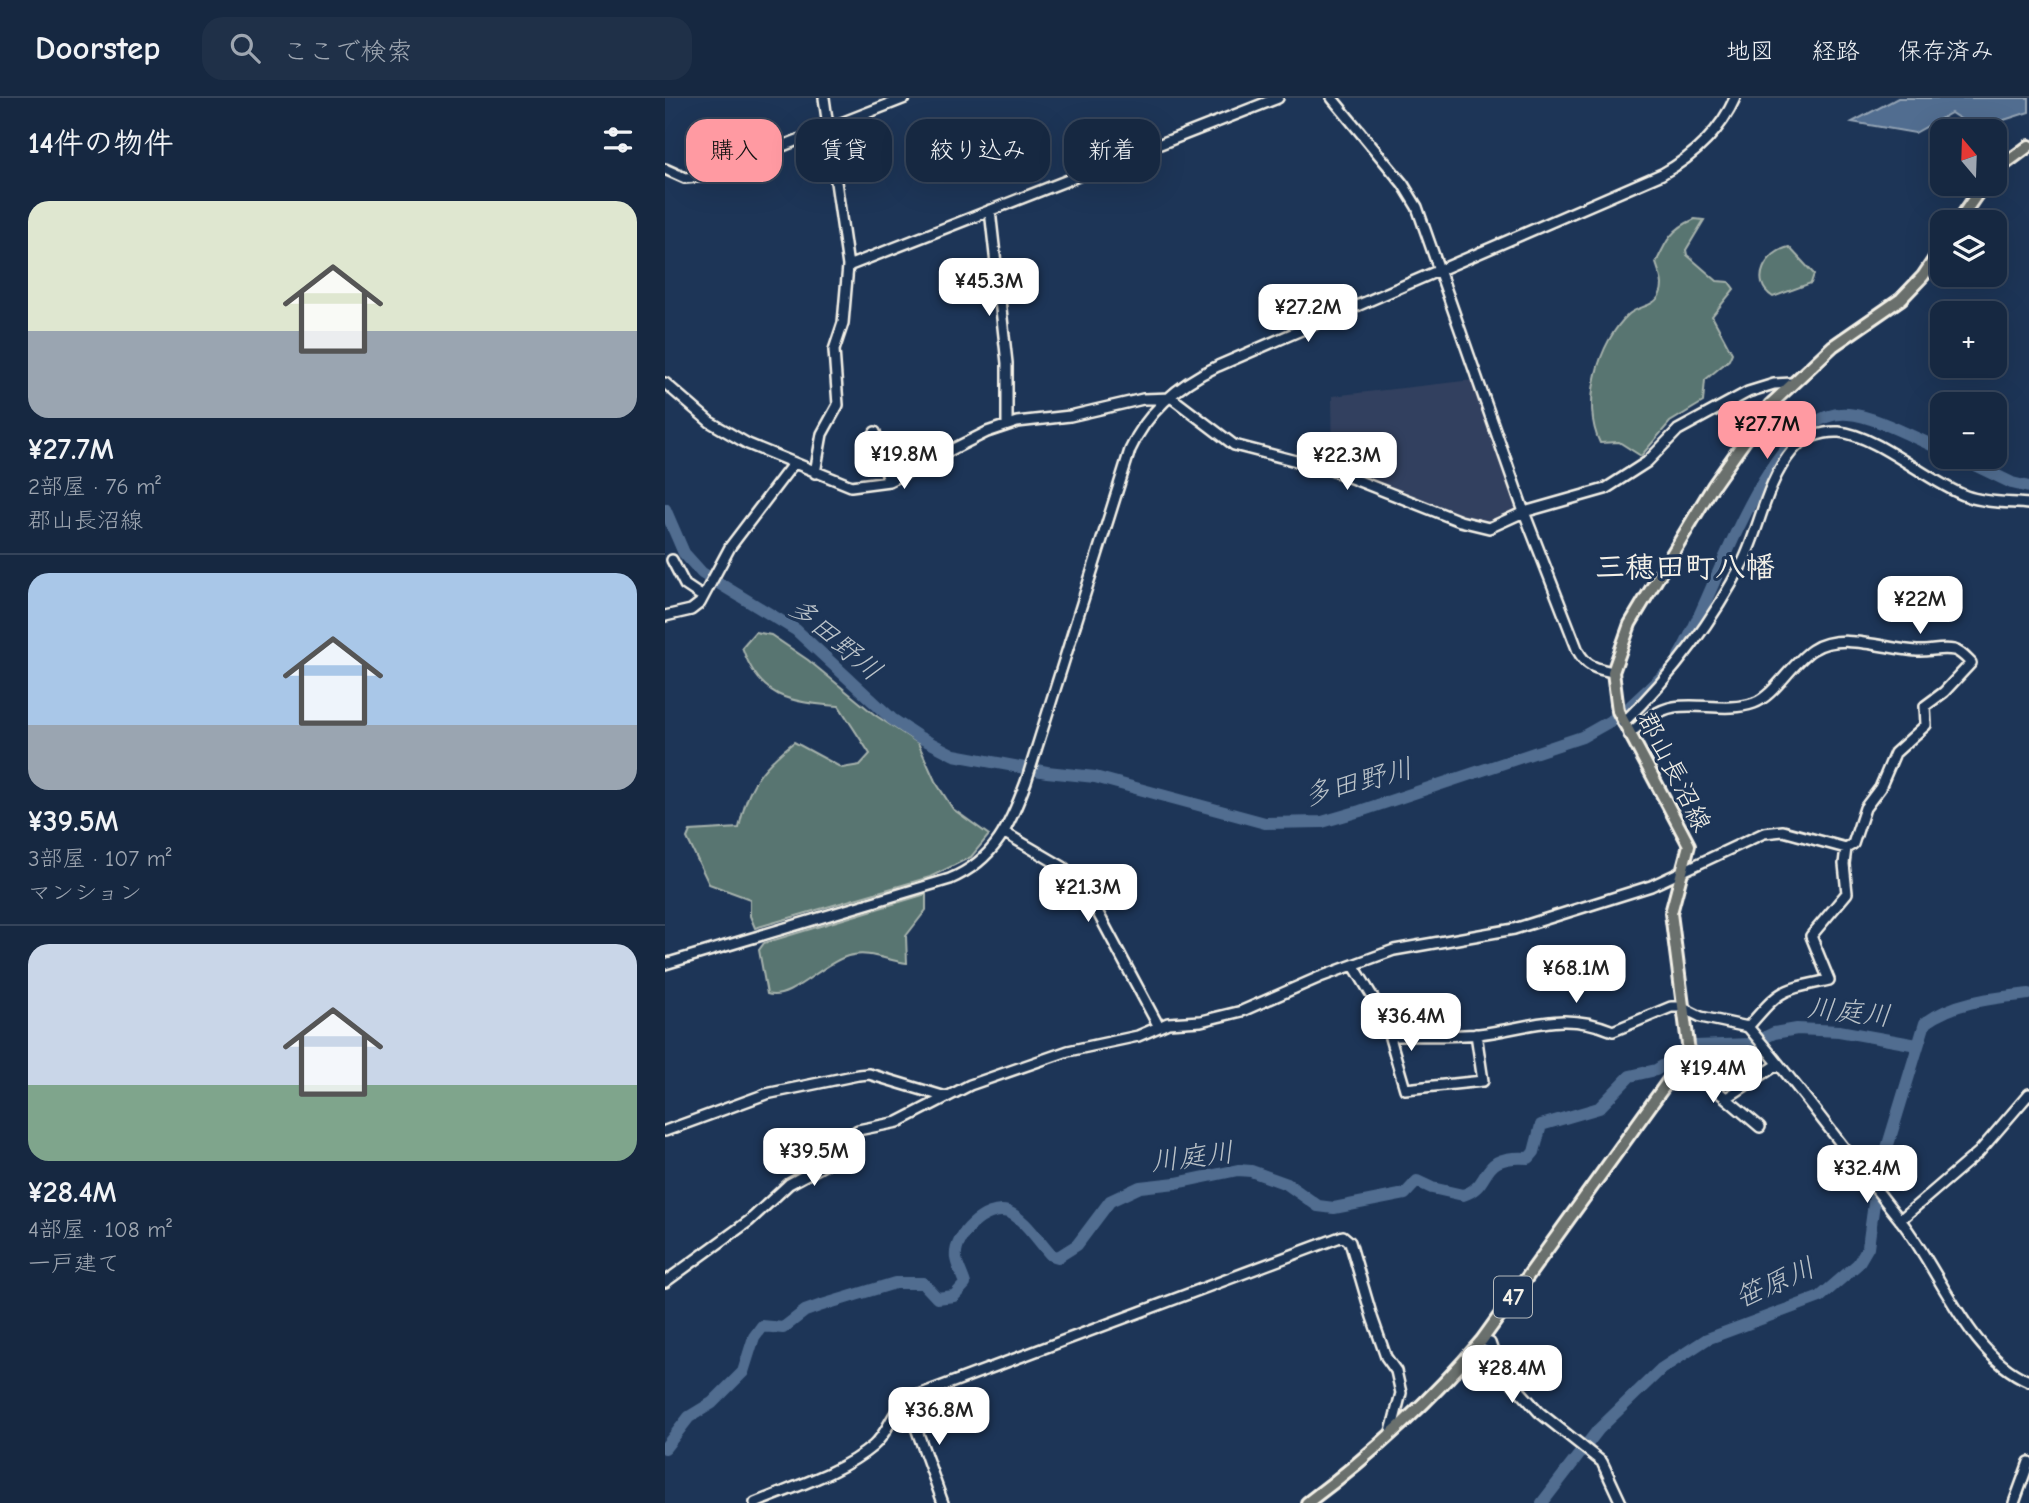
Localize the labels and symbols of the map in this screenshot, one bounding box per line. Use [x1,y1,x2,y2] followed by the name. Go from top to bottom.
[1930,119,2007,196] north arrow
[932,258,1046,318] pin: ¥45.3M
[1251,285,1365,344] pin: ¥27.2M
[1710,402,1824,461] pin: ¥27.7M
[847,432,961,491] pin: ¥19.8M
[1290,432,1404,492] pin: ¥22.3M
[1595,550,1775,585] district label: 三穂田町八幡
[1879,576,1961,636] pin: ¥22M
[782,591,888,687] water label: 多田野川
[1631,707,1717,837] street label: 郡山長沼線
[1300,752,1416,812] water label: 多田野川
[1031,864,1145,924] pin: ¥21.3M
[1519,946,1633,1005] pin: ¥68.1M
[1806,992,1892,1032] water label: 川庭川
[1354,993,1468,1053] pin: ¥36.4M
[1656,1046,1770,1105] pin: ¥19.4M
[757,1128,871,1188] pin: ¥39.5M
[1148,1136,1236,1178] water label: 川庭川
[1810,1146,1924,1205] pin: ¥32.4M
[1730,1251,1820,1315] water label: 笹原川
[1494,1276,1532,1317] road number: 47
[1455,1346,1569,1405] pin: ¥28.4M
[882,1388,996,1447] pin: ¥36.8M

